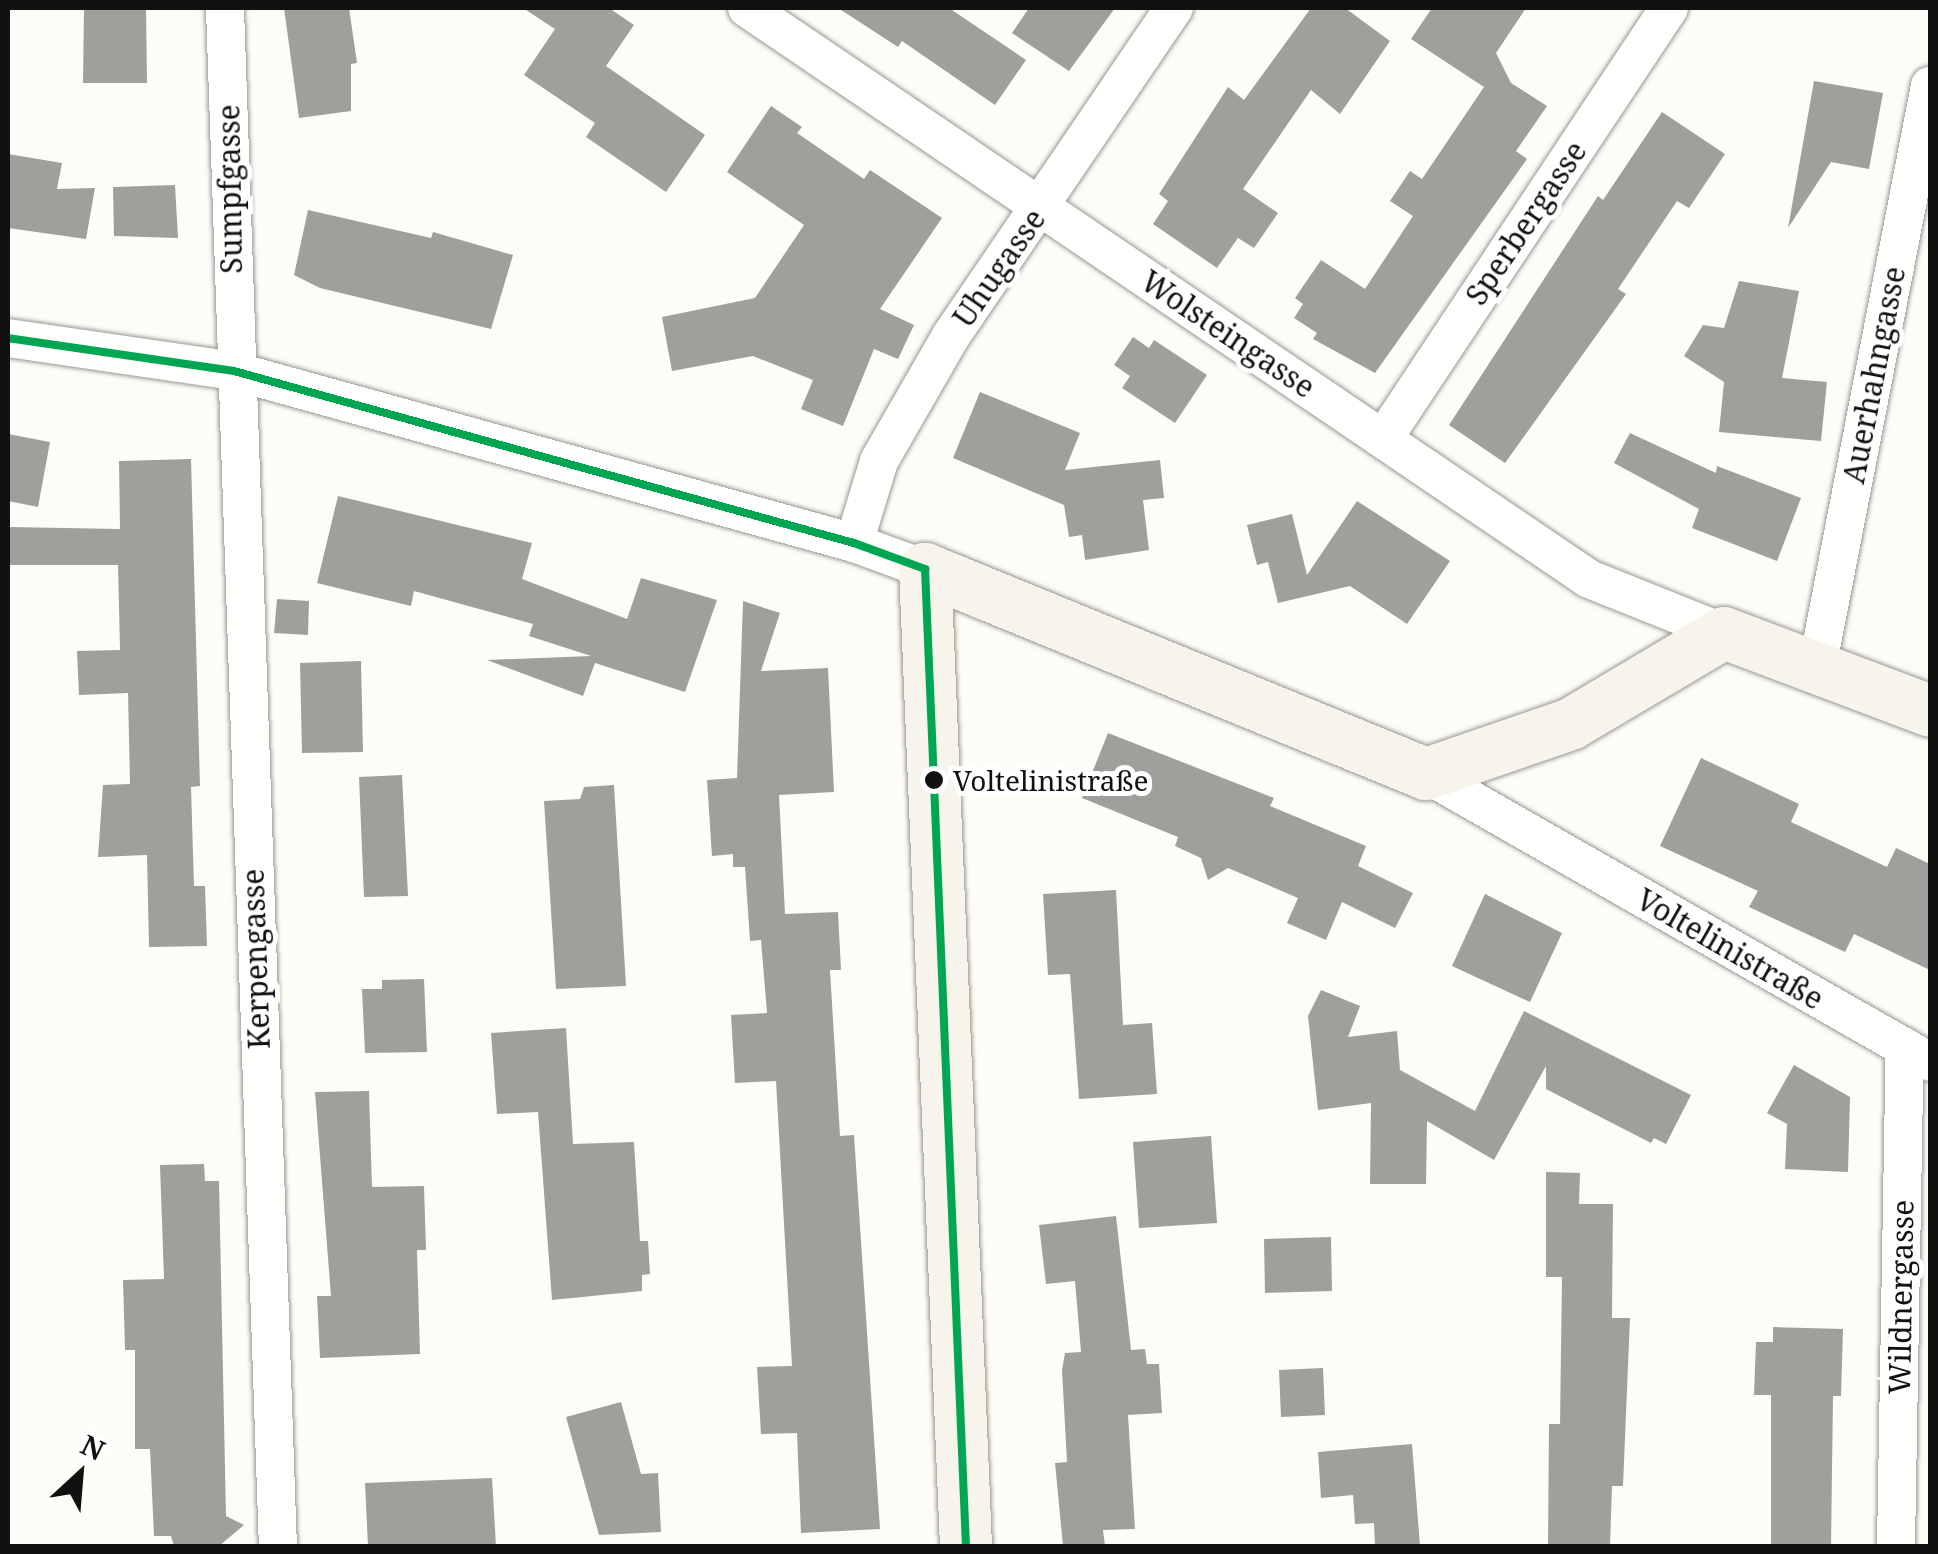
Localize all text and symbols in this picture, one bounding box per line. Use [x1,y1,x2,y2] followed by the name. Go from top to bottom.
[211,104,249,274] street label: Sumpfgasse
[1458,134,1594,312] street label: Sperbergasse
[945,202,1053,334] street label: Uhugasse
[1134,263,1322,405] street label: Wolsteingasse
[1835,263,1913,487] street label: Auerhahngasse
[953,763,1149,797] place label: Voltelinistraße
[924,770,944,790] marker: Voltelinistraße
[235,868,277,1050] street label: Kerpengasse
[1630,881,1830,1017] street label: Voltelinistraße
[1881,1200,1921,1394] street label: Wildnergasse
[30,1424,130,1524] north arrow
[75,1425,111,1469] text: N

